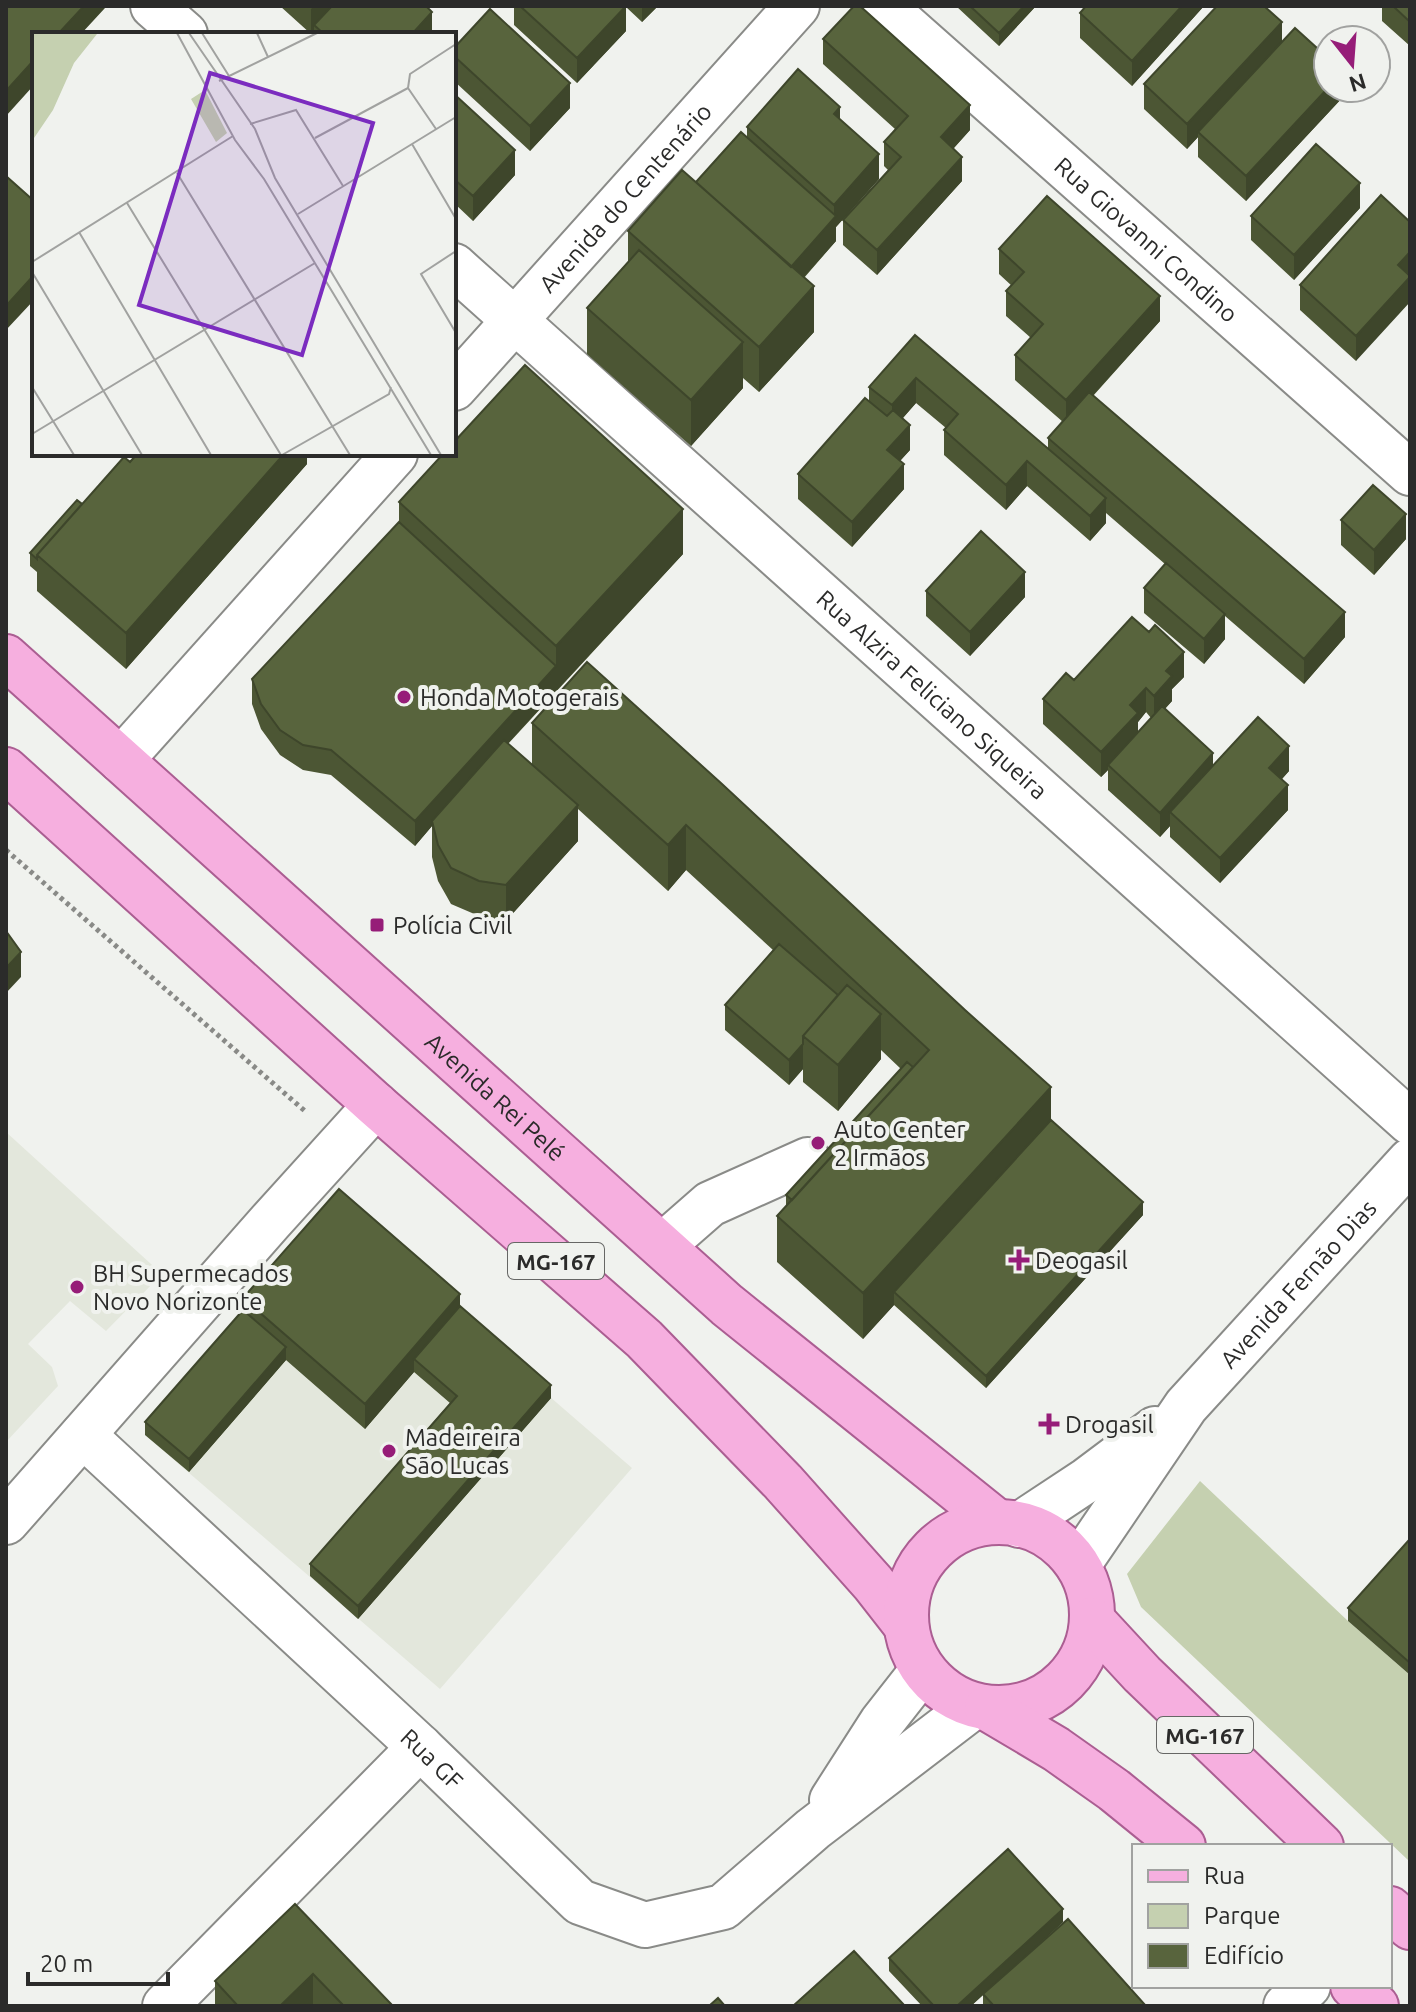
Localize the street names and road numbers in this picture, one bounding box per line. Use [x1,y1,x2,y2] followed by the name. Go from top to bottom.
[533,97,717,298] street label: Avenida do Centenário
[1049,151,1243,328] street label: Rua Giovanni Condino
[812,584,1053,804] street label: Rua Alzira Feliciano Siqueira
[420,1027,571,1166] street label: Avenida Rei Pelé
[1214,1194,1381,1373] street label: Avenida Fernão Dias
[508,1243,604,1279] road number: MG-167
[1157,1717,1253,1753] road number: MG-167
[396,1723,468,1794] street label: Rua GF

